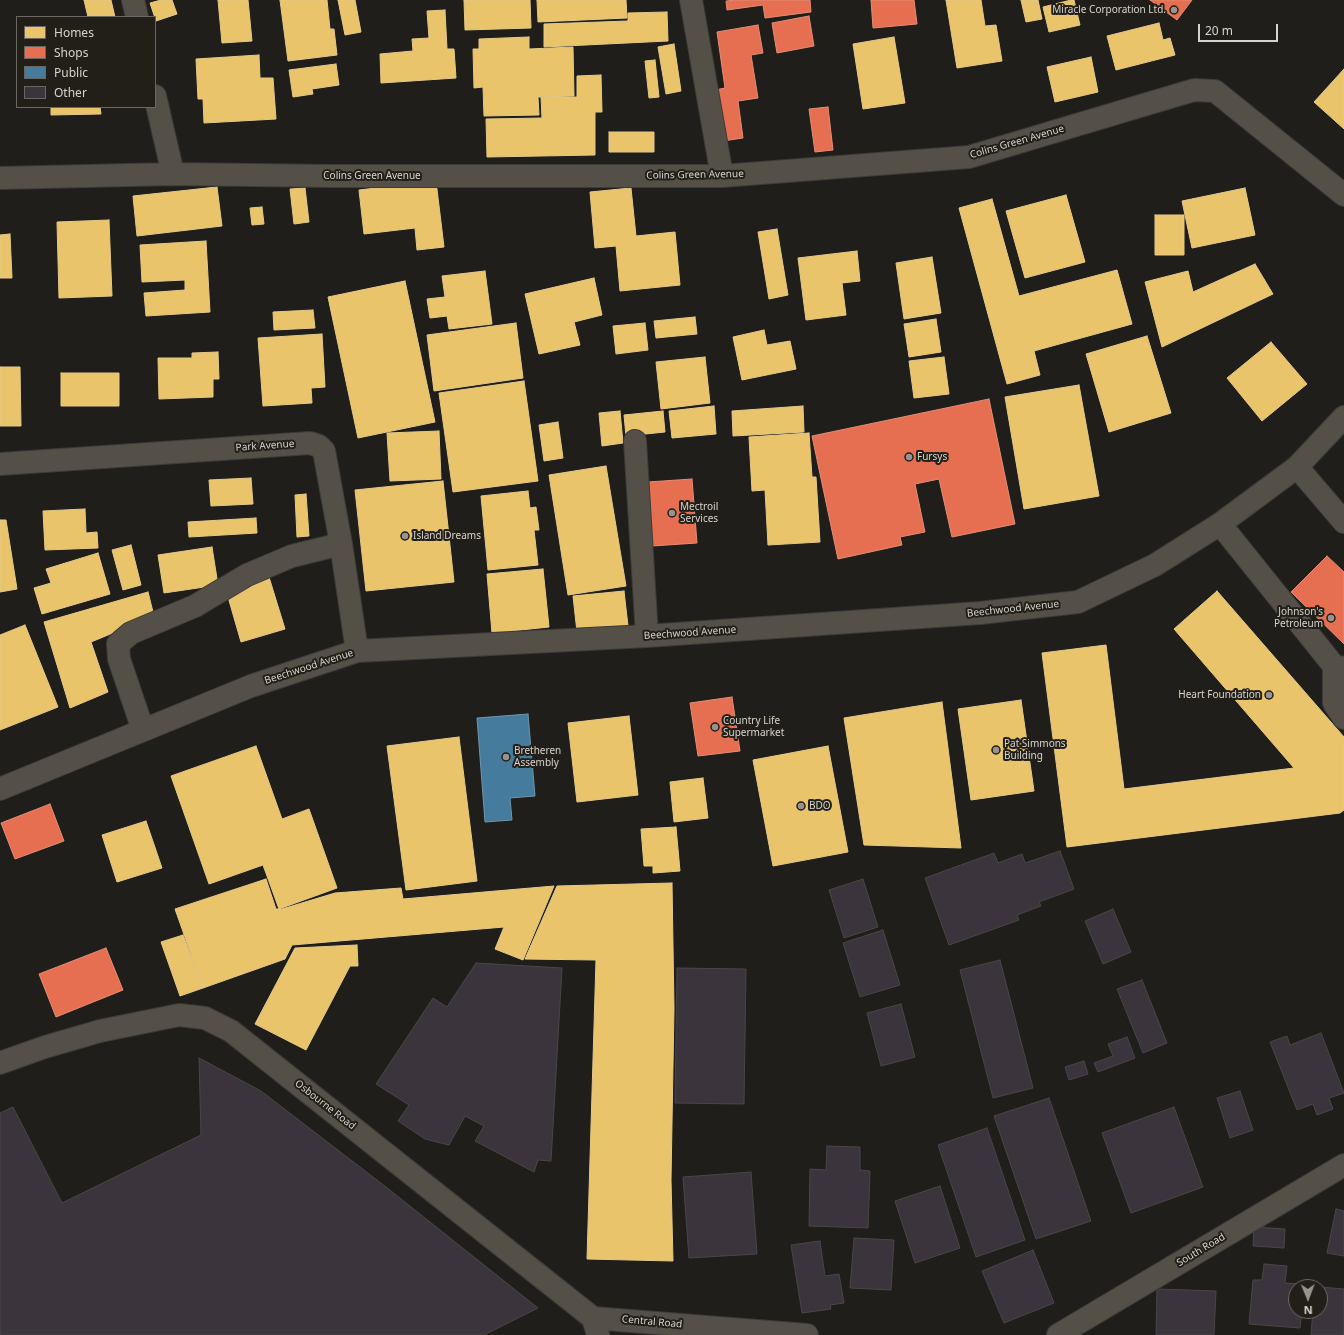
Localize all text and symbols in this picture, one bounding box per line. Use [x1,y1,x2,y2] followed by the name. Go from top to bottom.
[1052,4,1166,16] place label: Miracle Corporation Ltd.
[1169,5,1179,15] marker: Miracle Corporation Ltd.
[16,16,156,108] legend
[1200,16,1280,42] scale bar
[1205,22,1233,39] text: 20 m
[54,24,94,41] text: Homes
[54,44,88,61] text: Shops
[54,64,88,81] text: Public
[54,84,87,101] text: Other
[968,123,1066,161] street label: Colins Green Avenue
[646,168,744,182] street label: Colins Green Avenue
[323,170,421,182] street label: Colins Green Avenue
[235,438,295,454] street label: Park Avenue
[917,451,947,463] place label: Fursys
[904,452,914,462] marker: Fursys
[680,501,718,524] place label: Mectroil Services
[667,508,677,518] marker: Mectroil Services
[413,530,481,542] place label: Island Dreams
[400,531,410,541] marker: Island Dreams
[966,598,1060,620] street label: Beechwood Avenue
[1274,606,1323,630] place label: Johnson's Petroleum
[1326,613,1336,623] marker: Johnson's Petroleum
[643,624,737,642] street label: Beechwood Avenue
[263,647,355,687] street label: Beechwood Avenue
[1178,689,1261,701] place label: Heart Foundation
[1264,690,1274,700] marker: Heart Foundation
[723,715,784,738] place label: Country Life Supermarket
[710,722,720,732] marker: Country Life Supermarket
[1004,738,1066,762] place label: Pat Simmons Building
[514,745,561,768] place label: Bretheren Assembly
[991,745,1001,755] marker: Pat Simmons Building
[501,752,511,762] marker: Bretheren Assembly
[809,800,831,812] place label: BDO
[796,801,806,811] marker: BDO
[292,1078,358,1132] street label: Osbourne Road
[1175,1231,1227,1269] street label: South Road
[1288,1279,1328,1319] north arrow
[1304,1303,1313,1318] text: N
[621,1313,683,1331] street label: Central Road

